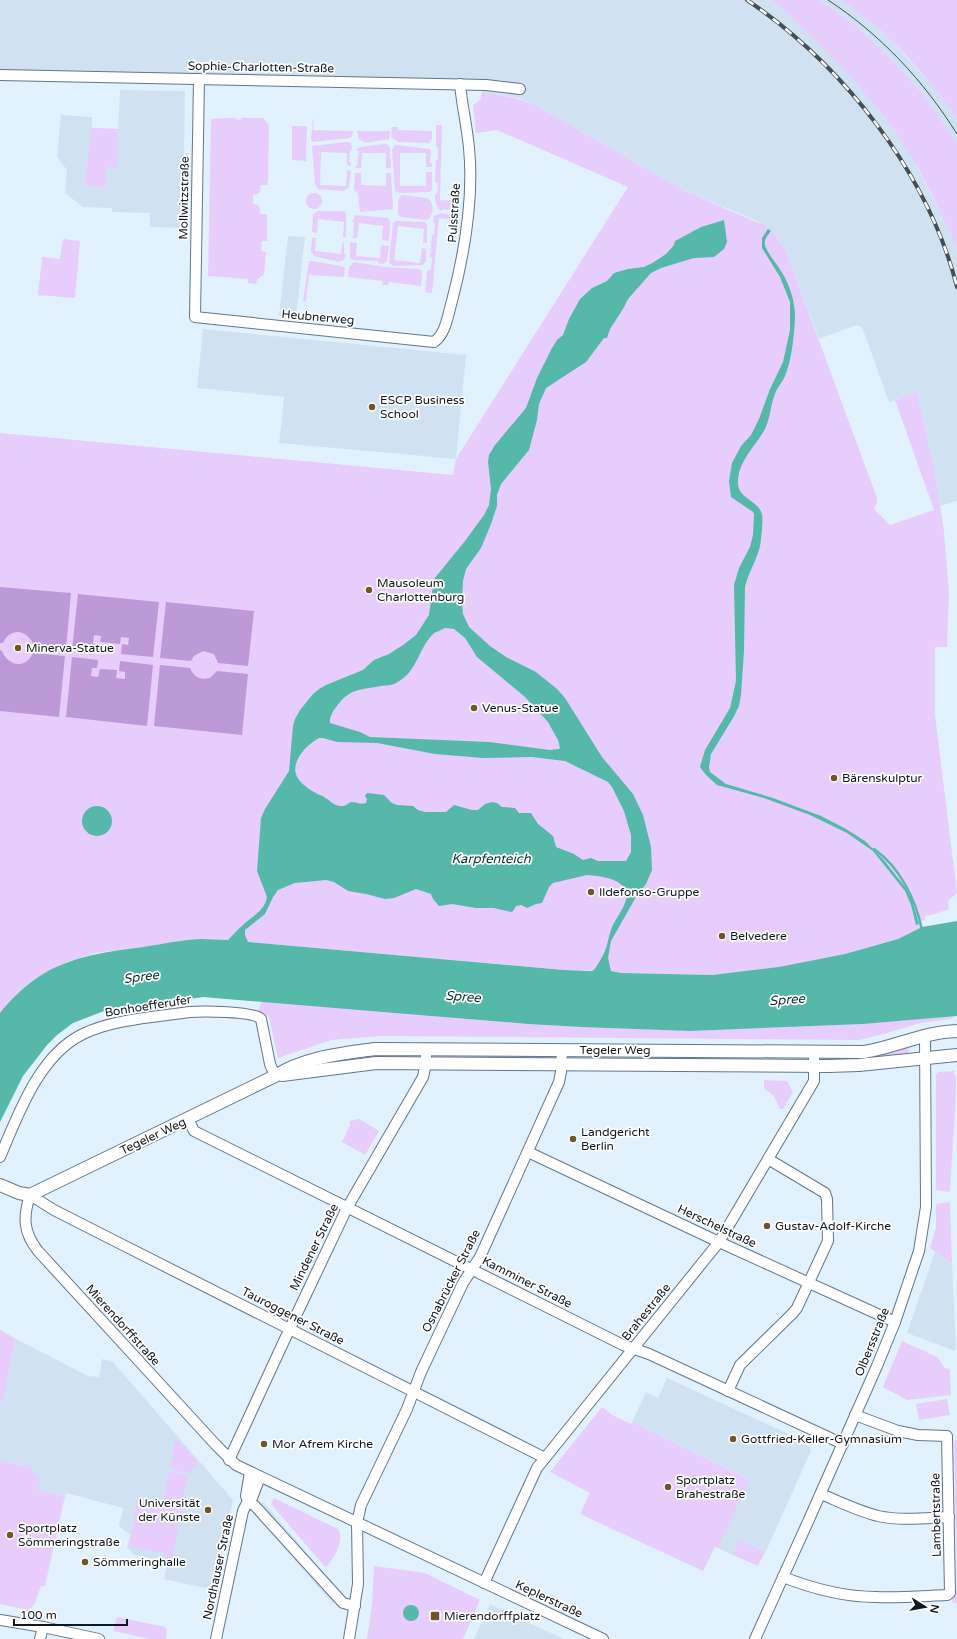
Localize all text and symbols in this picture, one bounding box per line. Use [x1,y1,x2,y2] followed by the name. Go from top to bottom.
[188,59,335,75] street label: Sophie-Charlotten-Straße
[176,156,192,240] street label: Mollwitzstraße
[445,182,463,243] street label: Pulsstraße
[281,307,355,327] street label: Heubnerweg
[380,393,465,421] place label: ESCP Business School
[367,402,377,412] marker: ESCP Business School
[377,576,464,604] place label: Mausoleum Charlottenburg
[364,585,374,595] marker: Mausoleum Charlottenburg
[26,641,114,655] place label: Minerva-Statue
[13,643,23,653] marker: Minerva-Statue
[482,701,559,715] place label: Venus-Statue
[469,703,479,713] marker: Venus-Statue
[842,771,923,785] place label: Bärenskulptur
[829,773,839,783] marker: Bärenskulptur
[451,851,532,867] water label: Karpfenteich
[599,885,700,899] place label: Ildefonso-Gruppe
[586,887,596,897] marker: Ildefonso-Gruppe
[730,929,787,943] place label: Belvedere
[717,931,727,941] marker: Belvedere
[122,967,160,987] water label: Spree
[445,988,482,1006] water label: Spree
[769,991,806,1009] water label: Spree
[104,992,193,1020] street label: Bonhoefferufer
[579,1043,651,1057] street label: Tegeler Weg
[118,1115,188,1157] street label: Tegeler Weg
[581,1125,650,1153] place label: Landgericht Berlin
[568,1134,578,1144] marker: Landgericht Berlin
[287,1201,341,1293] street label: Mindener Straße
[675,1202,759,1250] street label: Herschelstraße
[775,1219,891,1233] place label: Gustav-Adolf-Kirche
[762,1221,772,1231] marker: Gustav-Adolf-Kirche
[419,1227,483,1335] street label: Osnabrücker Straße
[480,1253,574,1311] street label: Kamminer Straße
[619,1280,673,1343] street label: Brahestraße
[83,1282,163,1369] street label: Mierendorffstraße
[239,1284,347,1348] street label: Tauroggener Straße
[852,1305,892,1379] street label: Olbersstraße
[741,1432,902,1446] place label: Gottfried-Keller-Gymnasium
[728,1434,738,1444] marker: Gottfried-Keller-Gymnasium
[272,1437,373,1451] place label: Mor Afrem Kirche
[259,1439,269,1449] marker: Mor Afrem Kirche
[676,1473,746,1501] place label: Sportplatz Brahestraße
[928,1473,944,1557] street label: Lambertstraße
[663,1482,673,1492] marker: Sportplatz Brahestraße
[138,1496,200,1524] place label: Universität der Künste
[203,1505,213,1515] marker: Universität der Künste
[200,1513,236,1621] street label: Nordhauser Straße
[18,1521,120,1549] place label: Sportplatz Sömmeringstraße
[5,1530,15,1540] marker: Sportplatz Sömmeringstraße
[93,1555,186,1569] place label: Sömmeringhalle
[80,1557,90,1567] marker: Sömmeringhalle
[513,1577,585,1621] street label: Keplerstraße
[905,1587,945,1627] north arrow
[14,1601,127,1627] scale bar
[927,1603,942,1614] text: N
[20,1608,57,1622] text: 100 m
[444,1609,540,1623] place label: Mierendorffplatz
[429,1610,441,1622] marker: Mierendorffplatz

